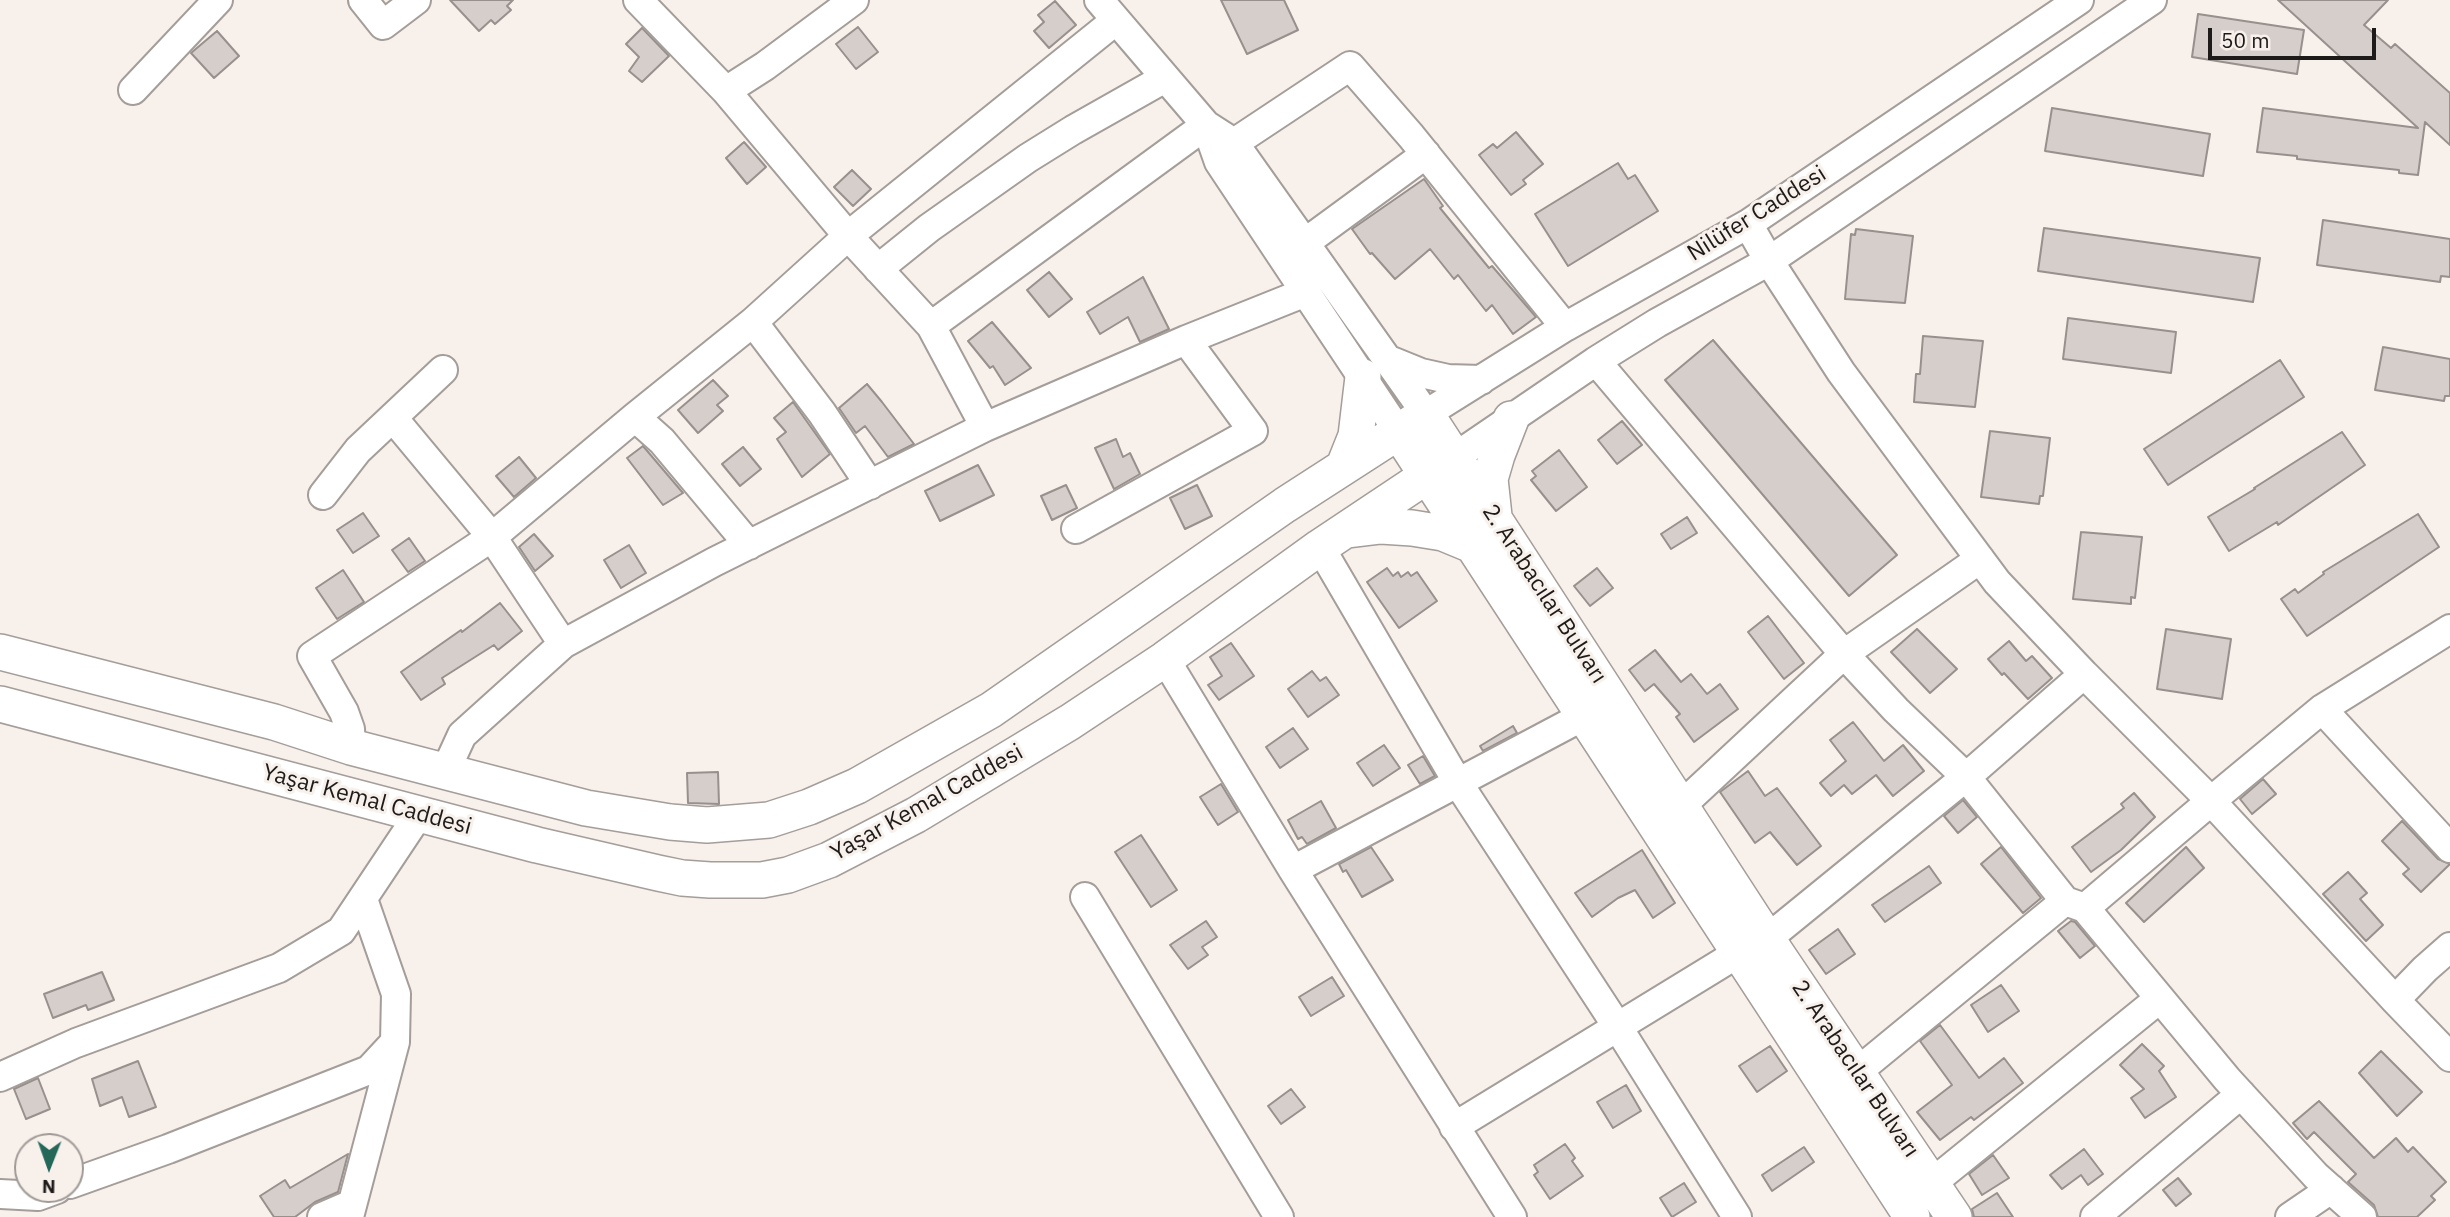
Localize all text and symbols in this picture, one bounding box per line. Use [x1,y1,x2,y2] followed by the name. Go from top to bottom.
[2212,14,2380,58] scale bar
[2221,26,2270,54] text: 50 m
[1683,160,1831,268] street label: Nilüfer Caddesi
[1476,499,1612,689] street label: 2. Arabacılar Bulvarı
[826,739,1028,867] street label: Yaşar Kemal Caddesi
[259,759,475,841] street label: Yaşar Kemal Caddesi
[1785,975,1925,1163] street label: 2. Arabacılar Bulvarı
[14,1133,84,1203] north arrow
[42,1175,56,1199] text: N

